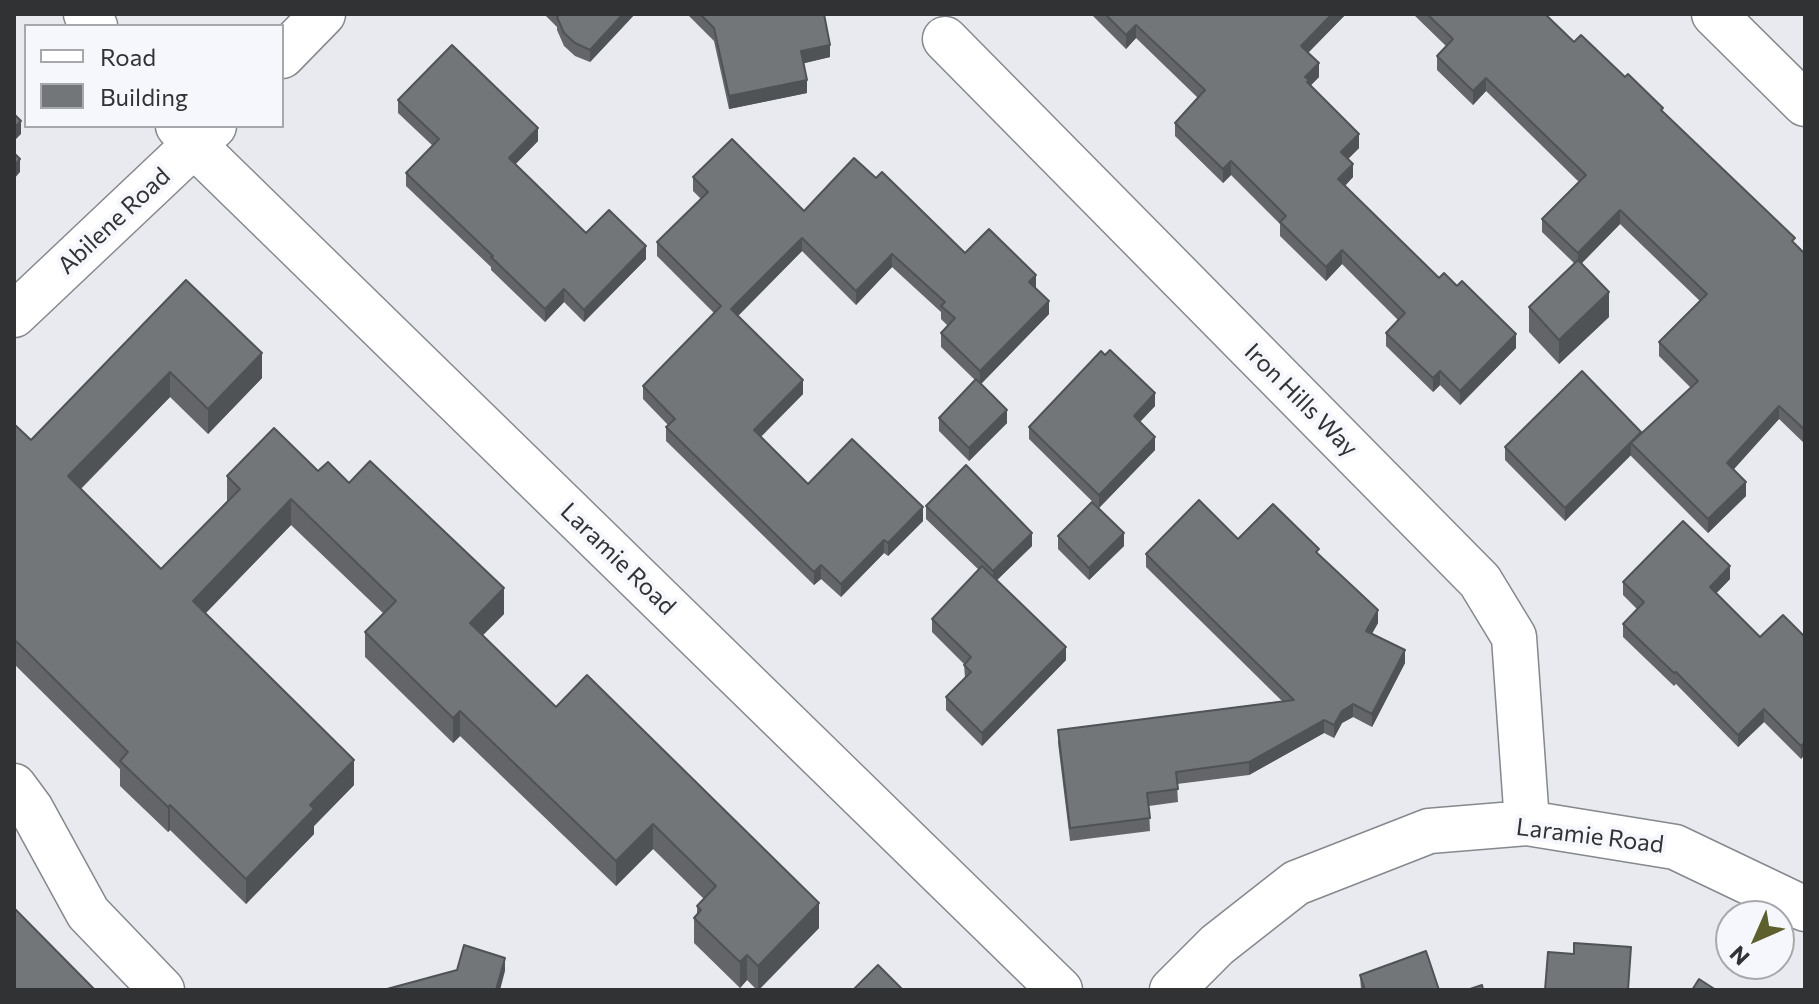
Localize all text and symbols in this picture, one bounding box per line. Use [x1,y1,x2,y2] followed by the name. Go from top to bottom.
[24,24,284,128] legend
[100,42,156,71] text: Road
[100,82,188,111] text: Building
[52,162,176,280] street label: Abilene Road
[1238,337,1364,463] street label: Iron Hills Way
[555,497,681,621] street label: Laramie Road
[1514,813,1666,859] street label: Laramie Road
[1715,900,1795,980] north arrow
[1724,941,1754,971] text: N

